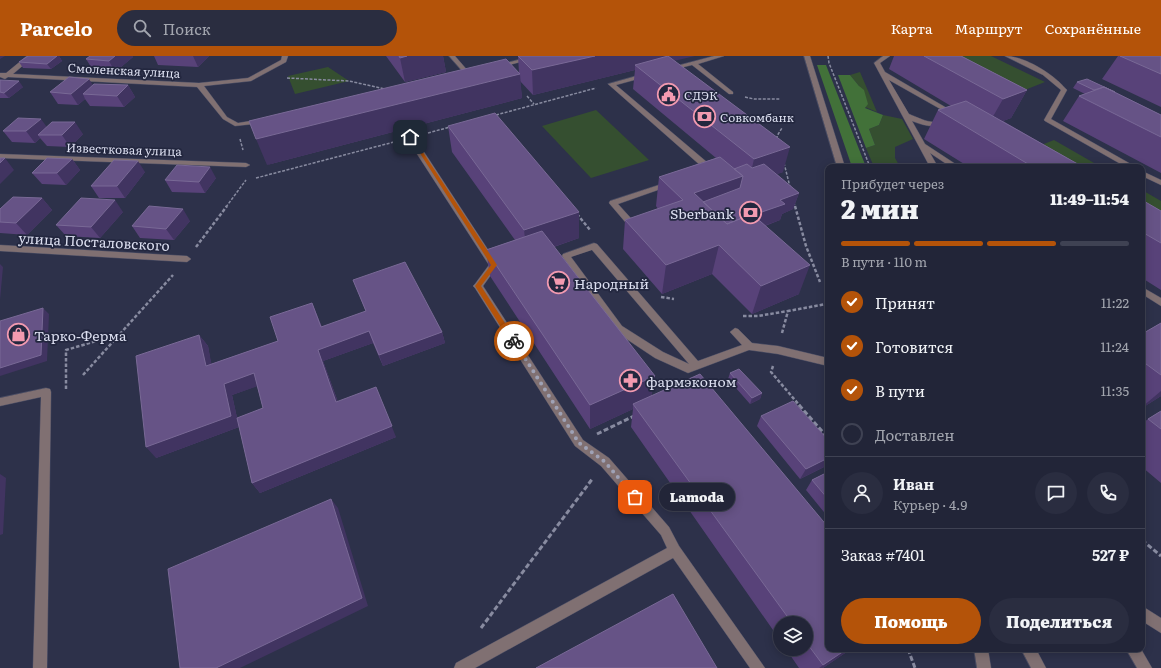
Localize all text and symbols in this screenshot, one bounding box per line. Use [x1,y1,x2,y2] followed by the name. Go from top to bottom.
[117,10,397,46] search box
[20,14,93,42] text: Parcelo
[131,17,153,39] icon: search
[163,17,211,40] text: Поиск
[891,18,933,38] text: Карта
[955,18,1023,38] text: Маршрут
[1045,18,1141,38] text: Сохранённые
[67,58,181,82] street label: Смоленская улица
[656,82,682,108] public building icon: СДЭК
[684,86,718,104] place label: СДЭК
[691,104,717,130] bank icon: Совкомбанк
[720,108,794,126] place label: Совкомбанк
[393,120,427,154] pin
[399,126,421,148] icon: home
[66,138,183,160] street label: Известковая улица
[841,174,944,193] text: Прибудет через
[1050,187,1129,210] text: 11:49–11:54
[841,188,919,227] text: 2 мин
[737,200,763,226] bank icon: Sberbank
[670,203,734,223] place label: Sberbank
[18,227,170,255] street label: улица Посталовского
[841,252,927,271] text: В пути · 110 m
[545,270,571,296] supermarket icon: Народный
[574,273,649,293] place label: Народный
[841,291,863,313] icon: check
[875,291,935,314] text: Принят
[1101,293,1129,312] text: 11:22
[494,321,534,361] courier
[5,322,31,348] shop icon: Тарко-Ферма
[34,325,127,345] place label: Тарко-Ферма
[503,330,525,352] icon: bike
[841,335,863,357] icon: check
[875,335,953,358] text: Готовится
[1100,337,1129,356] text: 11:24
[618,368,644,394] pharmacy icon: фармэконом
[646,371,737,391] place label: фармэконом
[841,379,863,401] icon: check
[875,379,925,402] text: В пути
[1101,381,1129,400] text: 11:35
[875,423,954,446] text: Доставлен
[841,472,883,514] button: person
[893,472,934,495] text: Иван
[1035,472,1077,514] button: chat
[1087,472,1129,514] button: phone
[618,480,652,514] pin
[659,483,735,511] callout: Lamoda
[624,486,646,508] icon: bag
[670,487,724,506] text: Lamoda
[893,495,967,514] text: Курьер · 4.9
[841,543,925,566] text: Заказ #7401
[1092,543,1129,566] text: 527 ₽
[841,598,981,644] button: Помощь
[989,598,1129,644] button: Поделиться
[773,616,813,656] map controls
[773,616,813,656] button: layers

